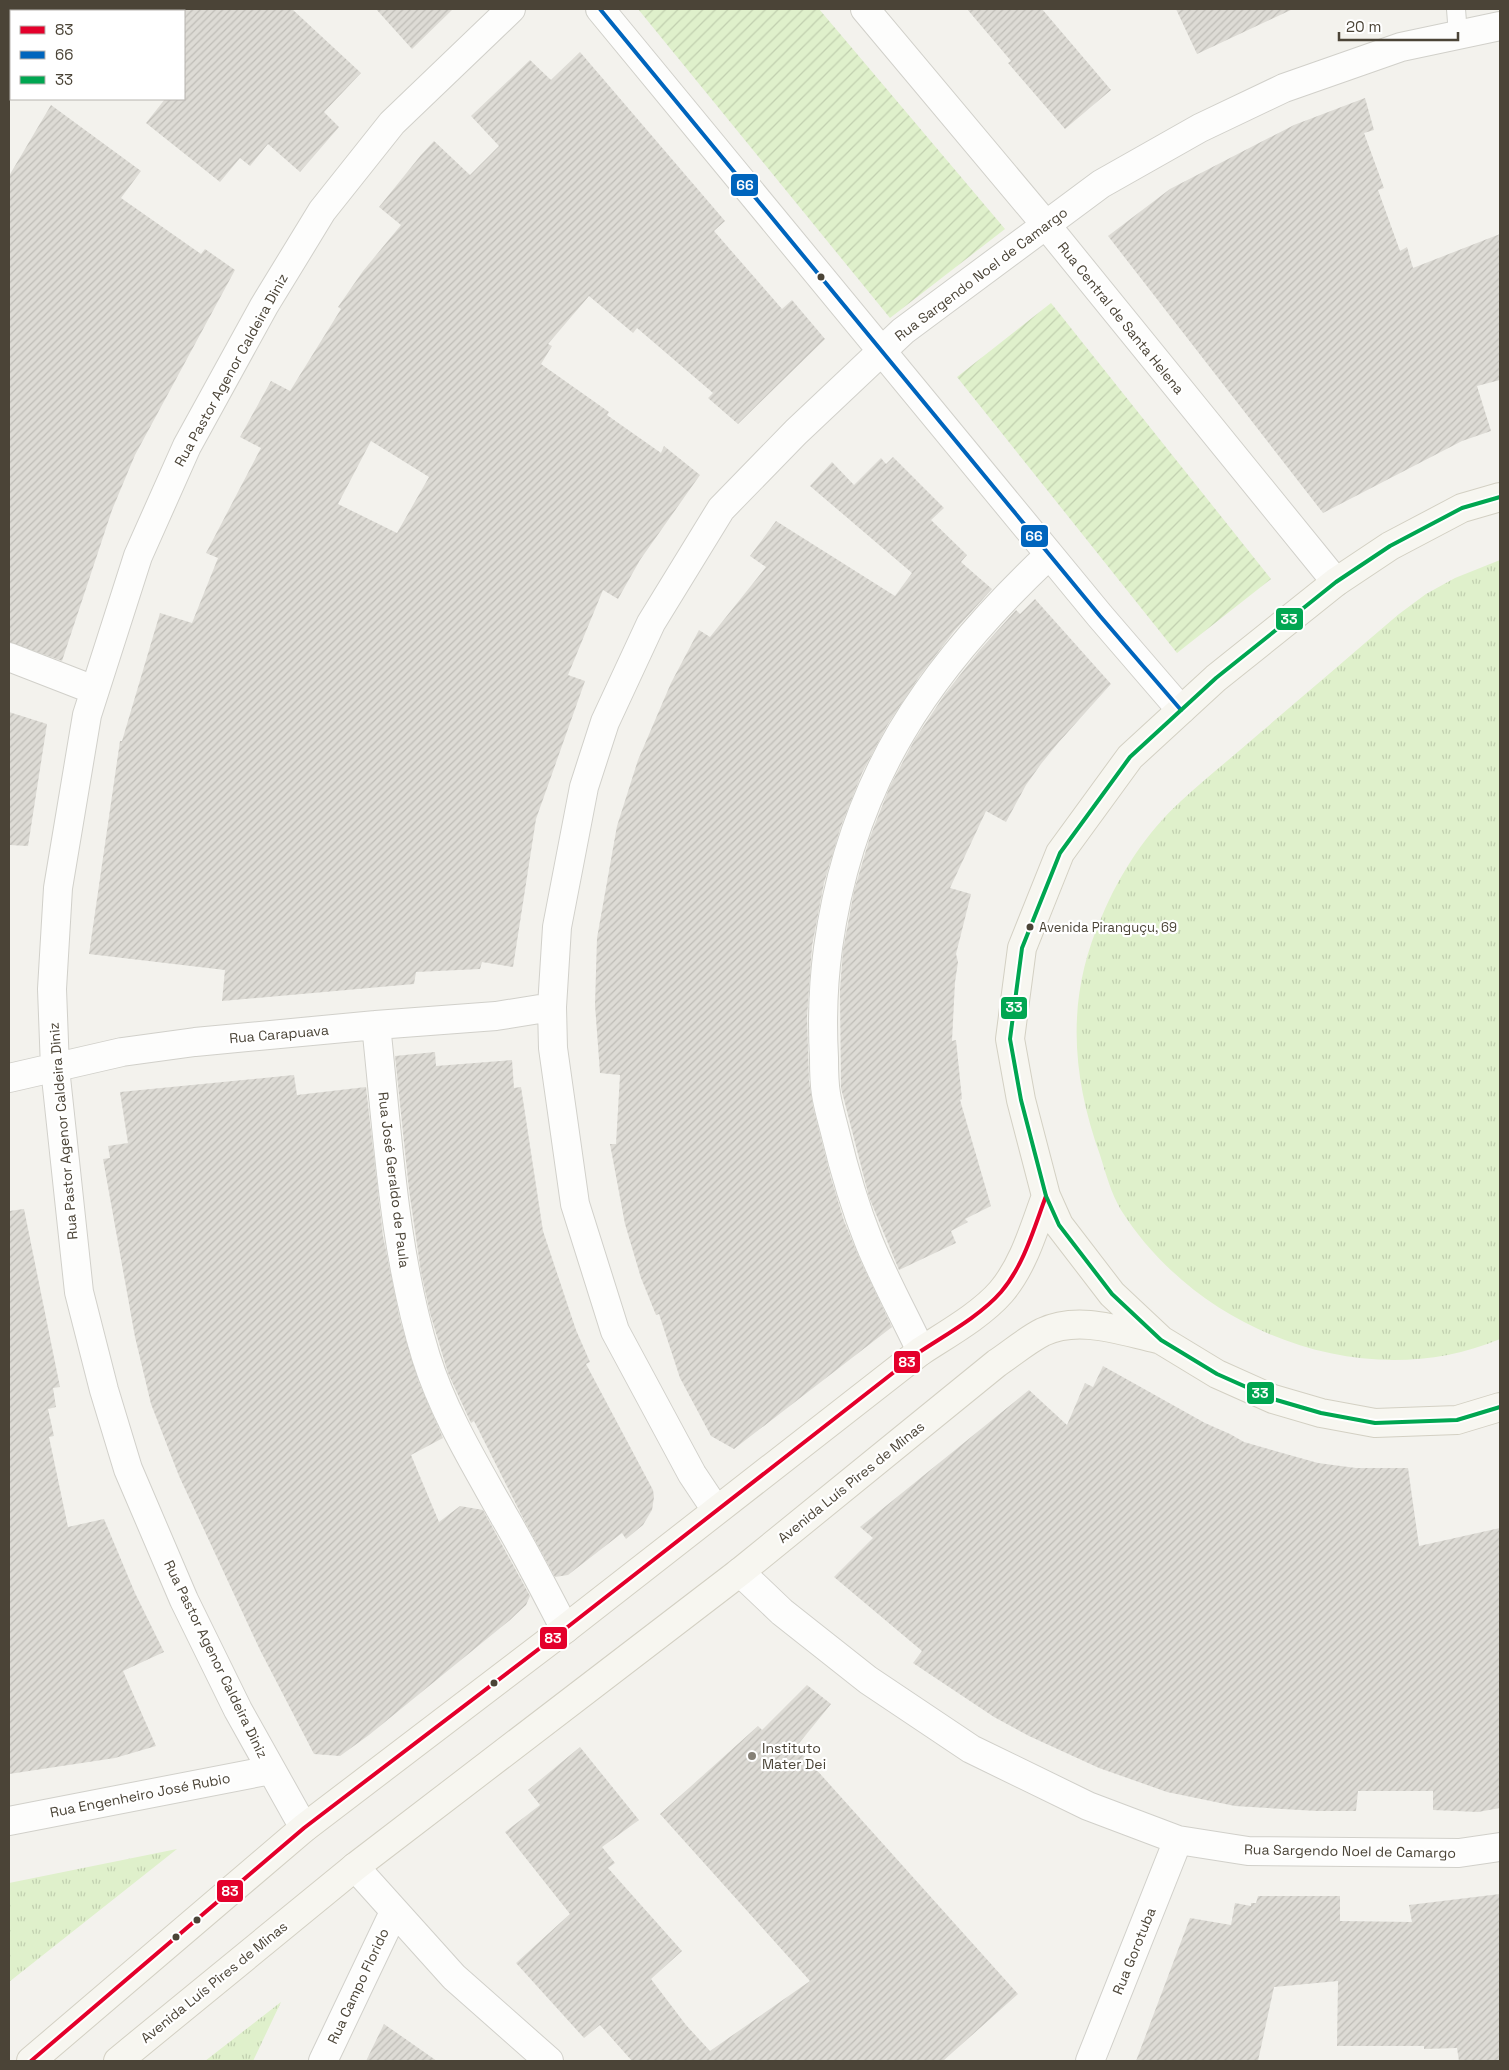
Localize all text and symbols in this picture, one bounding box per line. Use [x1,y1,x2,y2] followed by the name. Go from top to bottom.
[10,10,185,100] legend
[1339,10,1458,42] scale bar
[1346,17,1381,36] text: 20 m
[55,20,73,39] text: 83
[55,45,73,64] text: 66
[55,70,73,89] text: 33
[730,173,759,197] line badge: 66
[736,176,754,194] text: 66
[891,203,1071,345] street label: Rua Sargendo Noel de Camargo
[1054,238,1188,398] street label: Rua Central de Santa Helena
[170,270,292,470] street label: Rua Pastor Agenor Caldeira Diniz
[816,272,826,282] unlabelled marker
[1020,524,1049,548] line badge: 66
[1025,527,1043,545] text: 66
[1275,607,1304,631] line badge: 33
[1280,610,1298,628] text: 33
[1039,919,1177,936] place label: Avenida Piranguçu, 69
[1025,922,1035,932] marker: Avenida Piranguçu, 69
[1000,996,1028,1020] line badge: 33
[1005,998,1023,1016] text: 33
[228,1021,330,1047] street label: Rua Carapuava
[45,1022,81,1240] street label: Rua Pastor Agenor Caldeira Diniz
[374,1091,414,1269] street label: Rua José Geraldo de Paula
[893,1350,921,1374] line badge: 83
[899,1353,915,1371] text: 83
[1246,1381,1275,1405] line badge: 33
[1251,1384,1269,1402] text: 33
[774,1417,928,1547] street label: Avenida Luís Pires de Minas
[160,1557,272,1761] street label: Rua Pastor Agenor Caldeira Diniz
[539,1626,568,1650] line badge: 83
[545,1629,561,1647] text: 83
[489,1678,499,1688] unlabelled marker
[762,1739,826,1773] place label: Instituto Mater Dei
[746,1750,758,1762] marker: Instituto Mater Dei
[48,1769,232,1821] street label: Rua Engenheiro José Rubio
[1244,1840,1456,1862] street label: Rua Sargendo Noel de Camargo
[216,1879,244,1903] line badge: 83
[222,1882,238,1900] text: 83
[1108,1905,1160,1997] street label: Rua Gorotuba
[192,1915,202,1925] unlabelled marker
[137,1917,291,2047] street label: Avenida Luís Pires de Minas
[323,1925,393,2047] street label: Rua Campo Florido
[171,1932,181,1942] unlabelled marker

